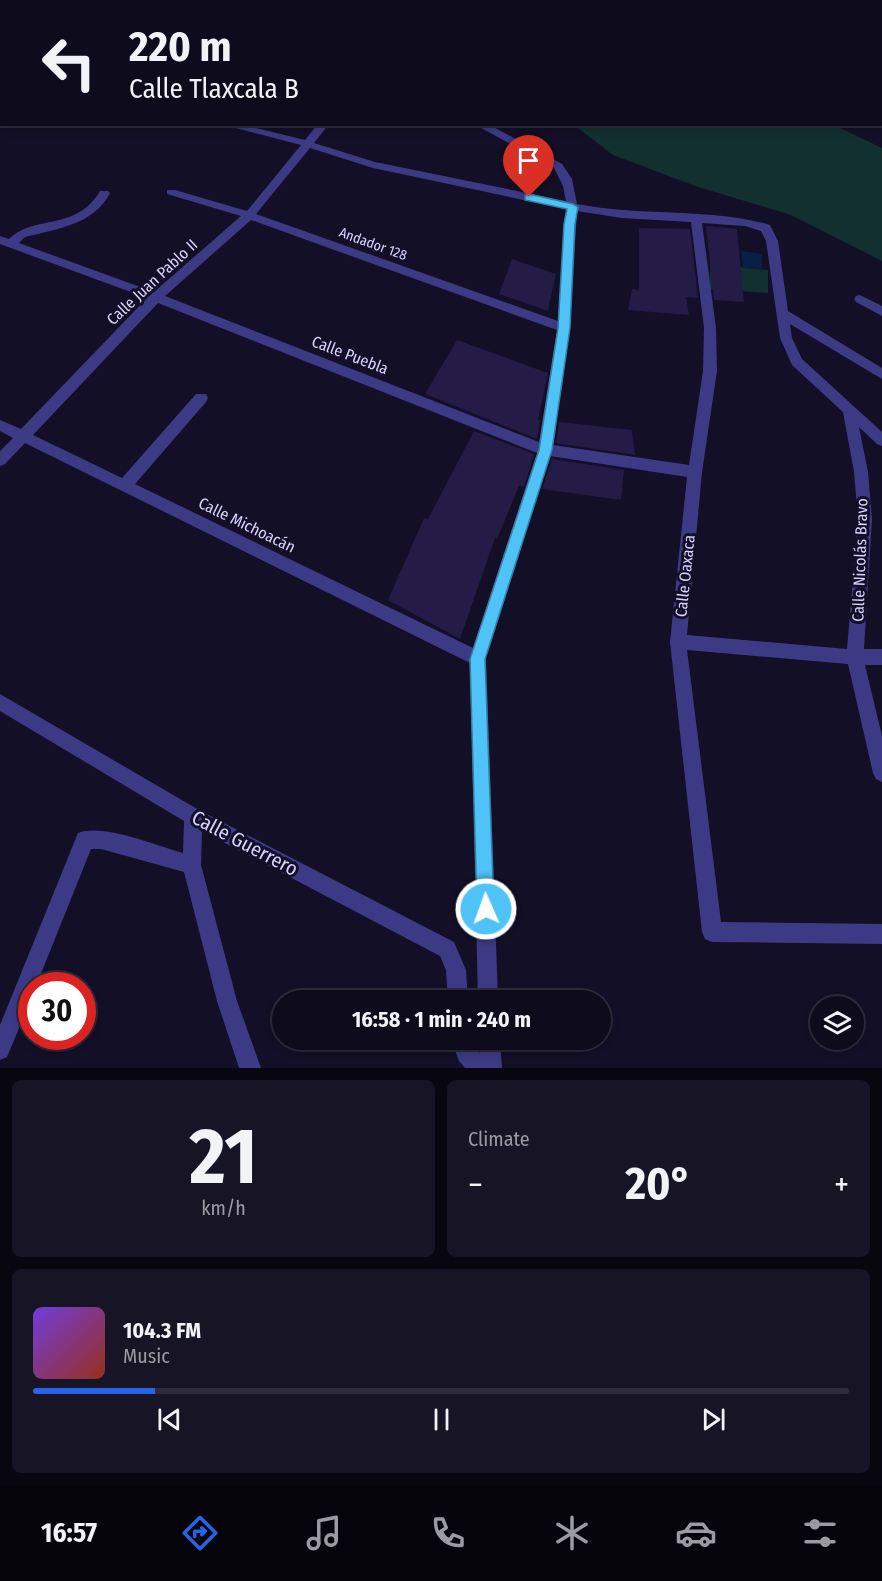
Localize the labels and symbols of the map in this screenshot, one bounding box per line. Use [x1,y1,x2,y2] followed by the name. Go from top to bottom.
[503,135,554,197] pin
[337,224,409,264] street label: Andador 128
[103,235,201,329] street label: Calle Juan Pablo II
[309,332,391,378] street label: Calle Puebla
[195,493,299,557] street label: Calle Michoacán
[848,498,872,622] street label: Calle Nicolás Bravo
[671,534,699,618] street label: Calle Oaxaca
[188,805,302,881] street label: Calle Guerrero
[454,877,518,941] position arrow
[18,972,96,1050] speed limit sign: 30

